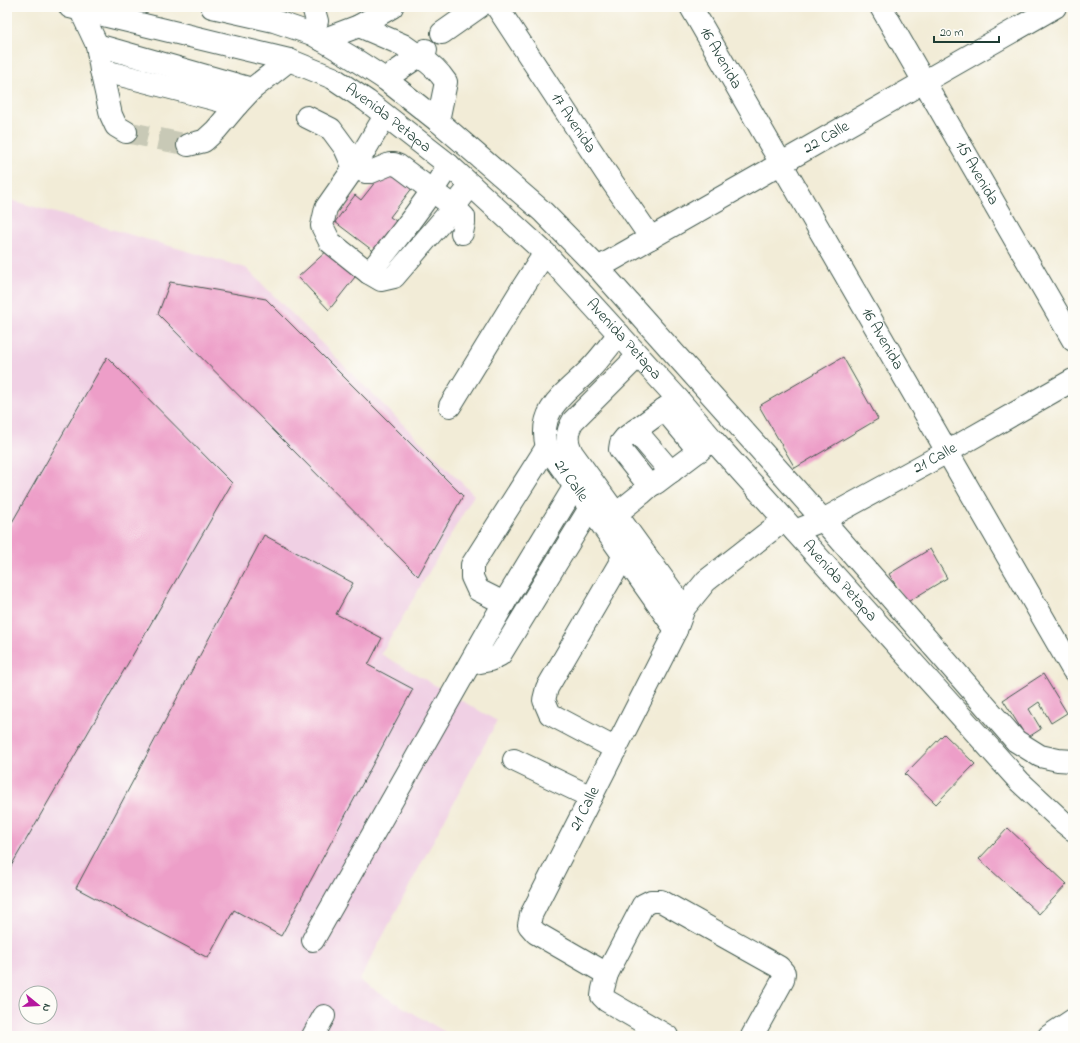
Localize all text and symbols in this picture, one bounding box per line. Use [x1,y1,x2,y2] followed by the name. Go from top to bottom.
[934,18,999,44] scale bar
[693,23,748,94] street label: 16 Avenida
[940,24,963,42] text: 20 m
[340,77,436,159] street label: Avenida Petapa
[545,88,602,158] street label: 17 Avenida
[799,114,855,160] street label: 22 Calle
[949,137,1005,210] street label: 15 Avenida
[580,293,667,386] street label: Avenida Petapa
[855,303,910,374] street label: 16 Avenida
[909,436,962,480] street label: 21 Calle
[548,455,595,508] street label: 21 Calle
[796,535,883,627] street label: Avenida Petapa
[564,782,607,835] street label: 21 Calle
[18,985,58,1025] north arrow
[38,1002,55,1014] text: N

